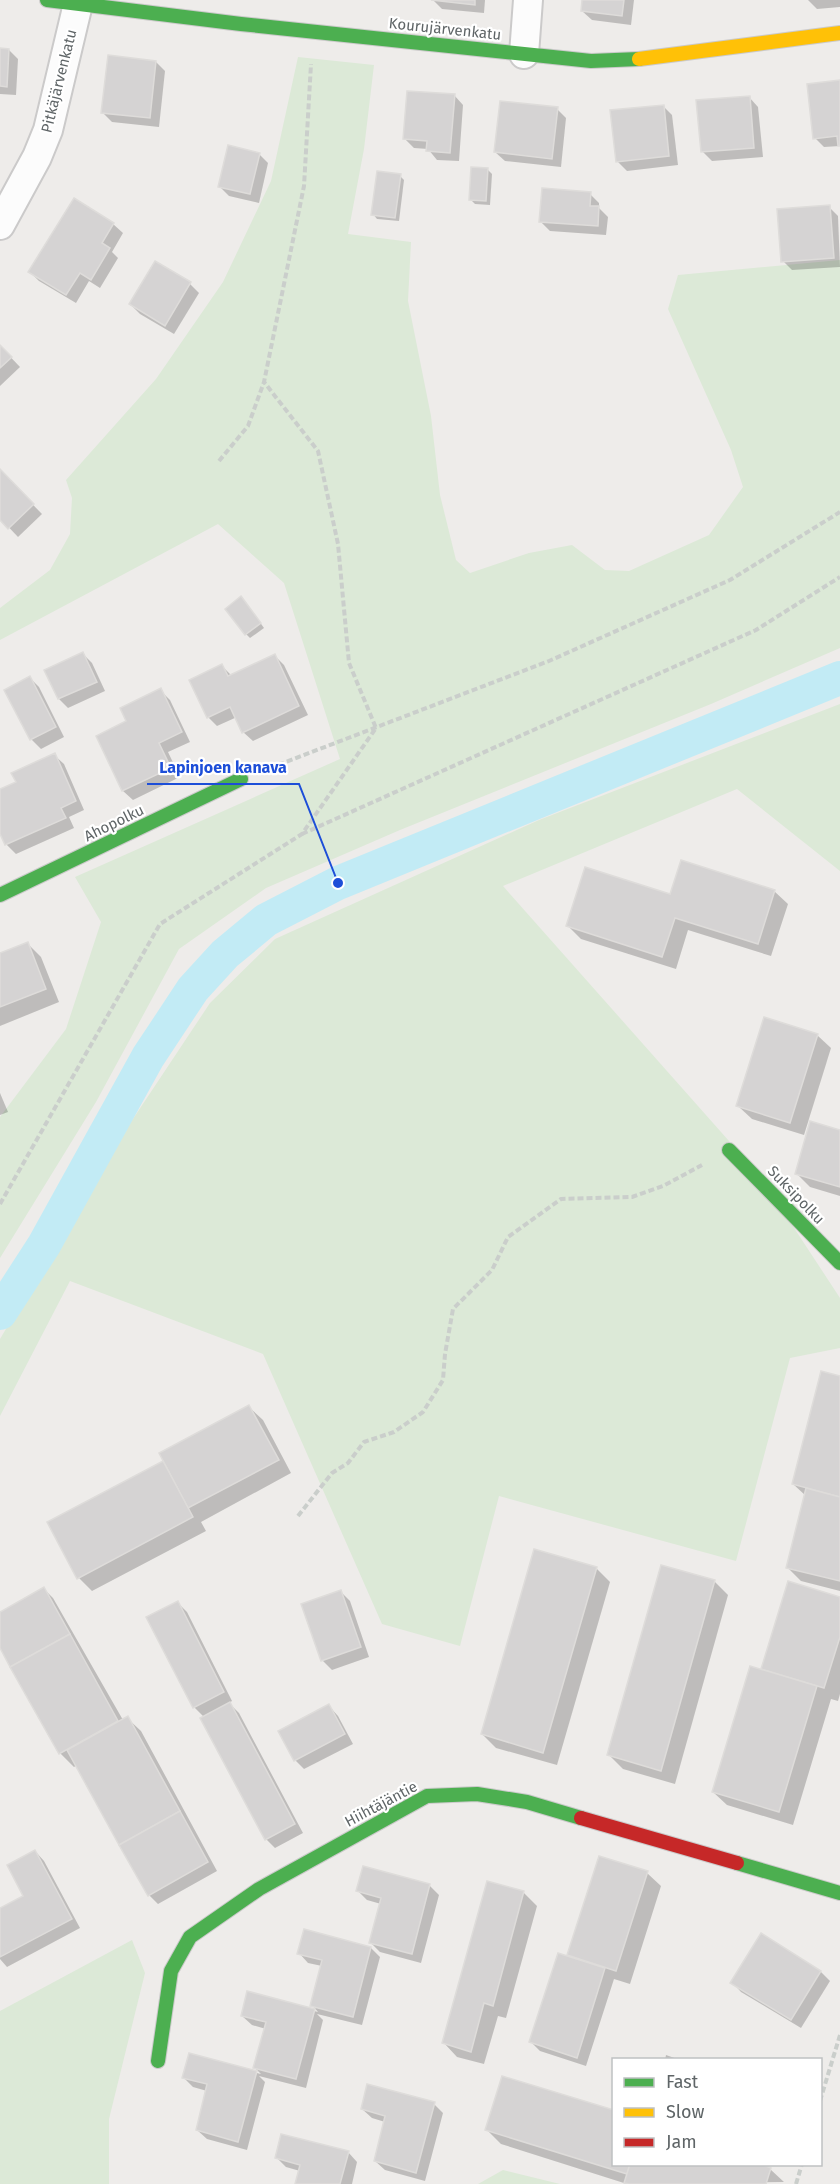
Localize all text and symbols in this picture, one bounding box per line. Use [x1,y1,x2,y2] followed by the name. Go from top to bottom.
[388,14,502,44] street label: Kourujärvenkatu
[37,27,81,135] street label: Pitkäjärvenkatu
[147,750,299,784] callout: Lapinjoen kanava
[159,758,287,777] text: Lapinjoen kanava
[81,801,147,845] street label: Ahopolku
[764,1162,828,1228] street label: Suksipolku
[342,1777,420,1831] street label: Hiihtäjäntie
[612,2058,822,2166] legend
[666,2071,699,2093] text: Fast
[666,2101,705,2123] text: Slow
[666,2131,697,2153] text: Jam

